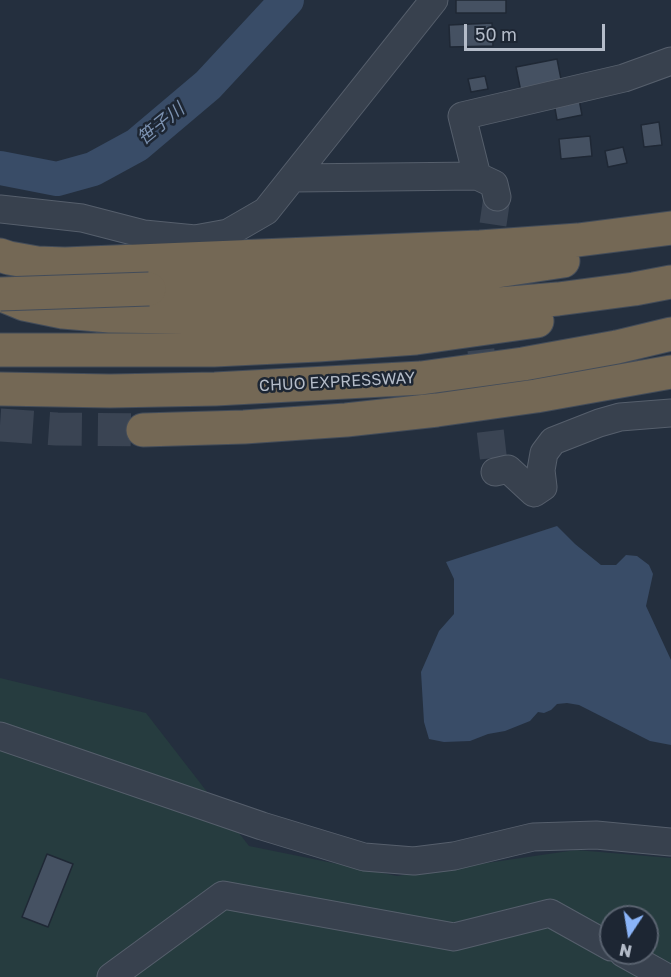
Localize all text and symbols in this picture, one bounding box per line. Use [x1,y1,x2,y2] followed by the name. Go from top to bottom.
[467,12,608,50] scale bar
[475,23,517,45] text: 50 m
[133,99,189,149] water label: 笹子川
[259,368,415,396] street label: CHUO EXPRESSWAY
[599,905,659,965] north arrow
[618,940,634,962] text: N

